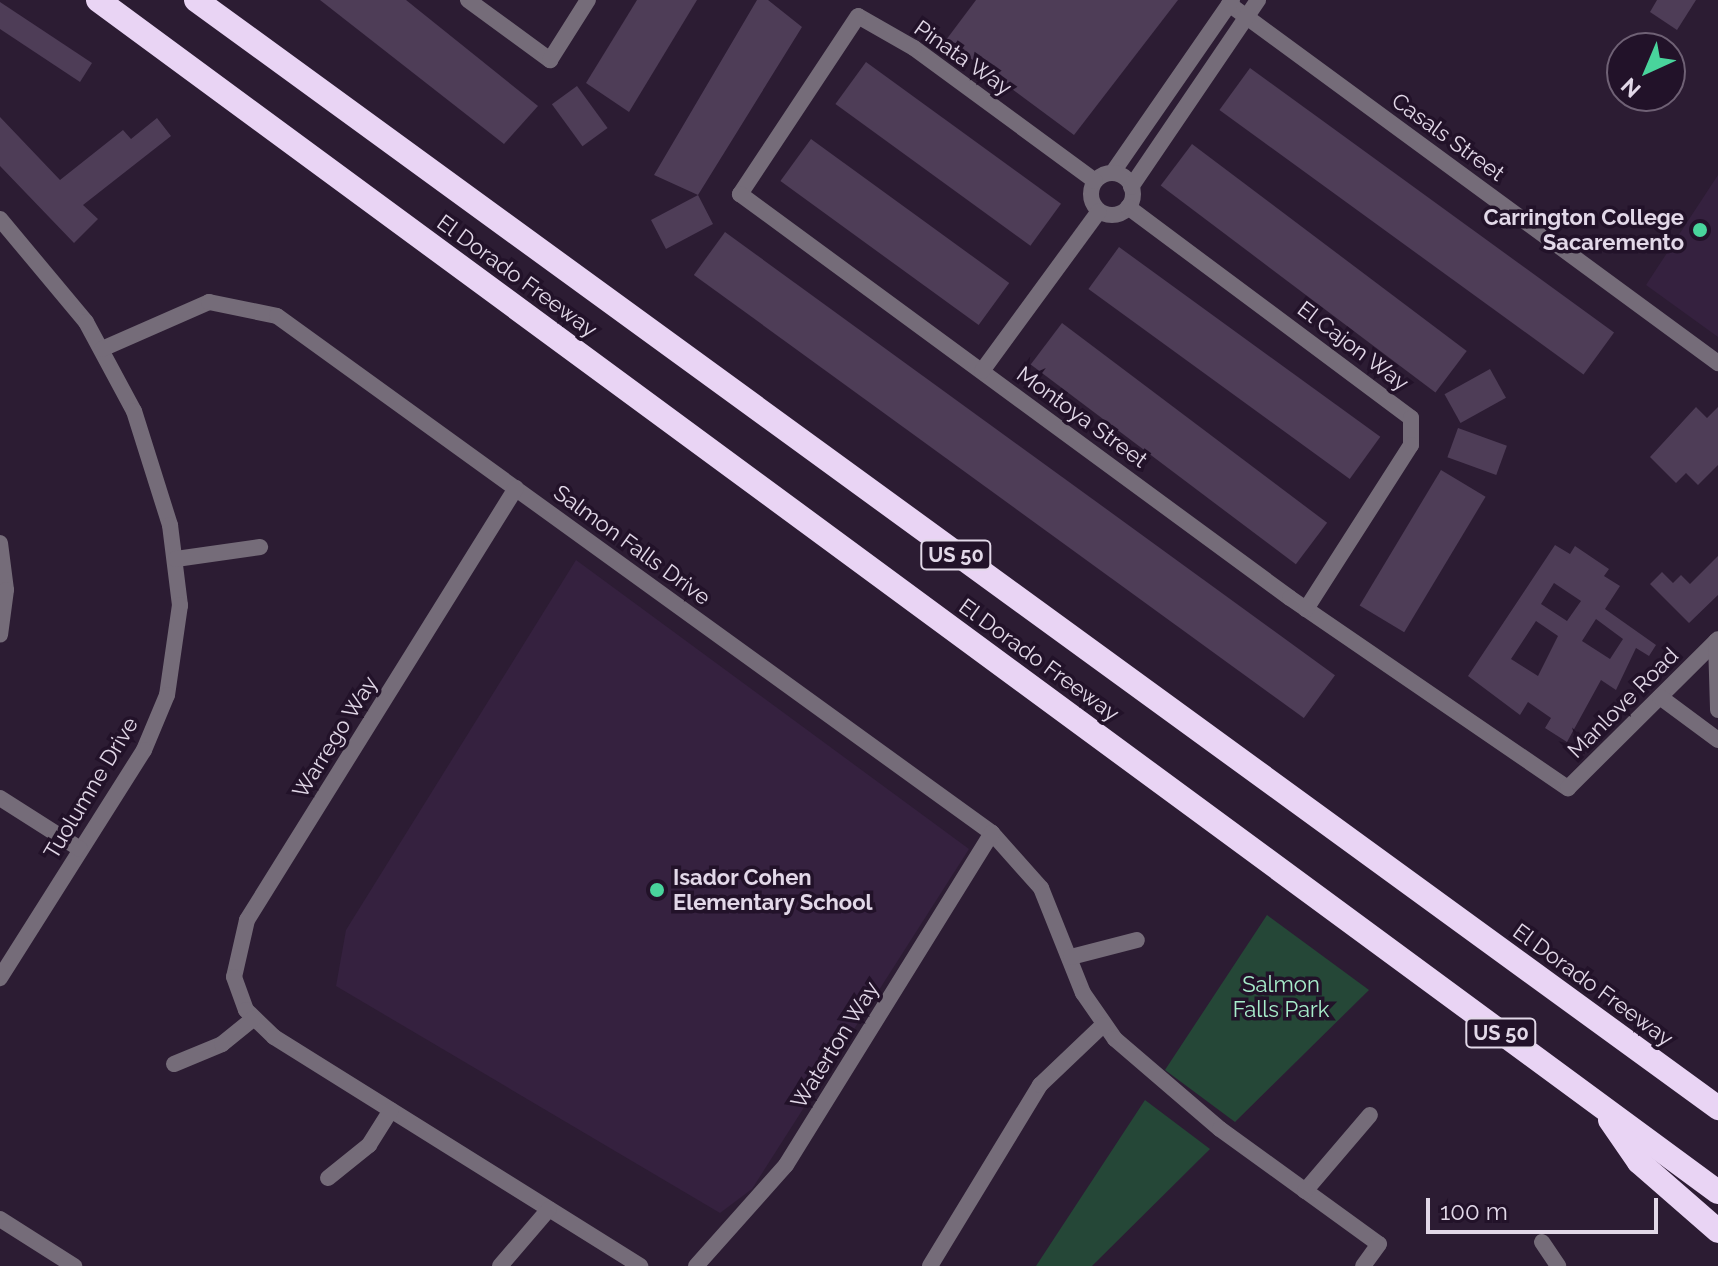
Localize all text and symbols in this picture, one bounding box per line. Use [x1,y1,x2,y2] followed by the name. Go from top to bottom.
[909,15,1017,101] street label: Pinata Way
[1606,32,1686,112] north arrow
[1616,73,1646,103] text: N
[1386,87,1510,187] street label: Casals Street
[1484,204,1684,256] place label: Carrington College Sacaremento
[432,209,602,343] street label: El Dorado Freeway
[1691,221,1709,239] marker: Carrington College Sacaremento
[1292,295,1414,397] street label: El Cajon Way
[1012,361,1152,473] street label: Montoya Street
[548,479,716,611] street label: Salmon Falls Drive
[920,539,992,571] road number: US 50
[954,593,1124,727] street label: El Dorado Freeway
[1562,642,1684,764] street label: Manlove Road
[287,671,383,803] street label: Warrego Way
[38,712,144,864] street label: Tuolumne Drive
[673,864,873,916] place label: Isador Cohen Elementary School
[648,881,666,899] marker: Isador Cohen Elementary School
[1508,918,1678,1052] street label: El Dorado Freeway
[1233,971,1329,1022] park label: Salmon Falls Park
[785,976,885,1114] street label: Waterton Way
[1465,1017,1537,1049] road number: US 50
[1430,1182,1662,1232] scale bar
[1440,1197,1508,1226] text: 100 m

